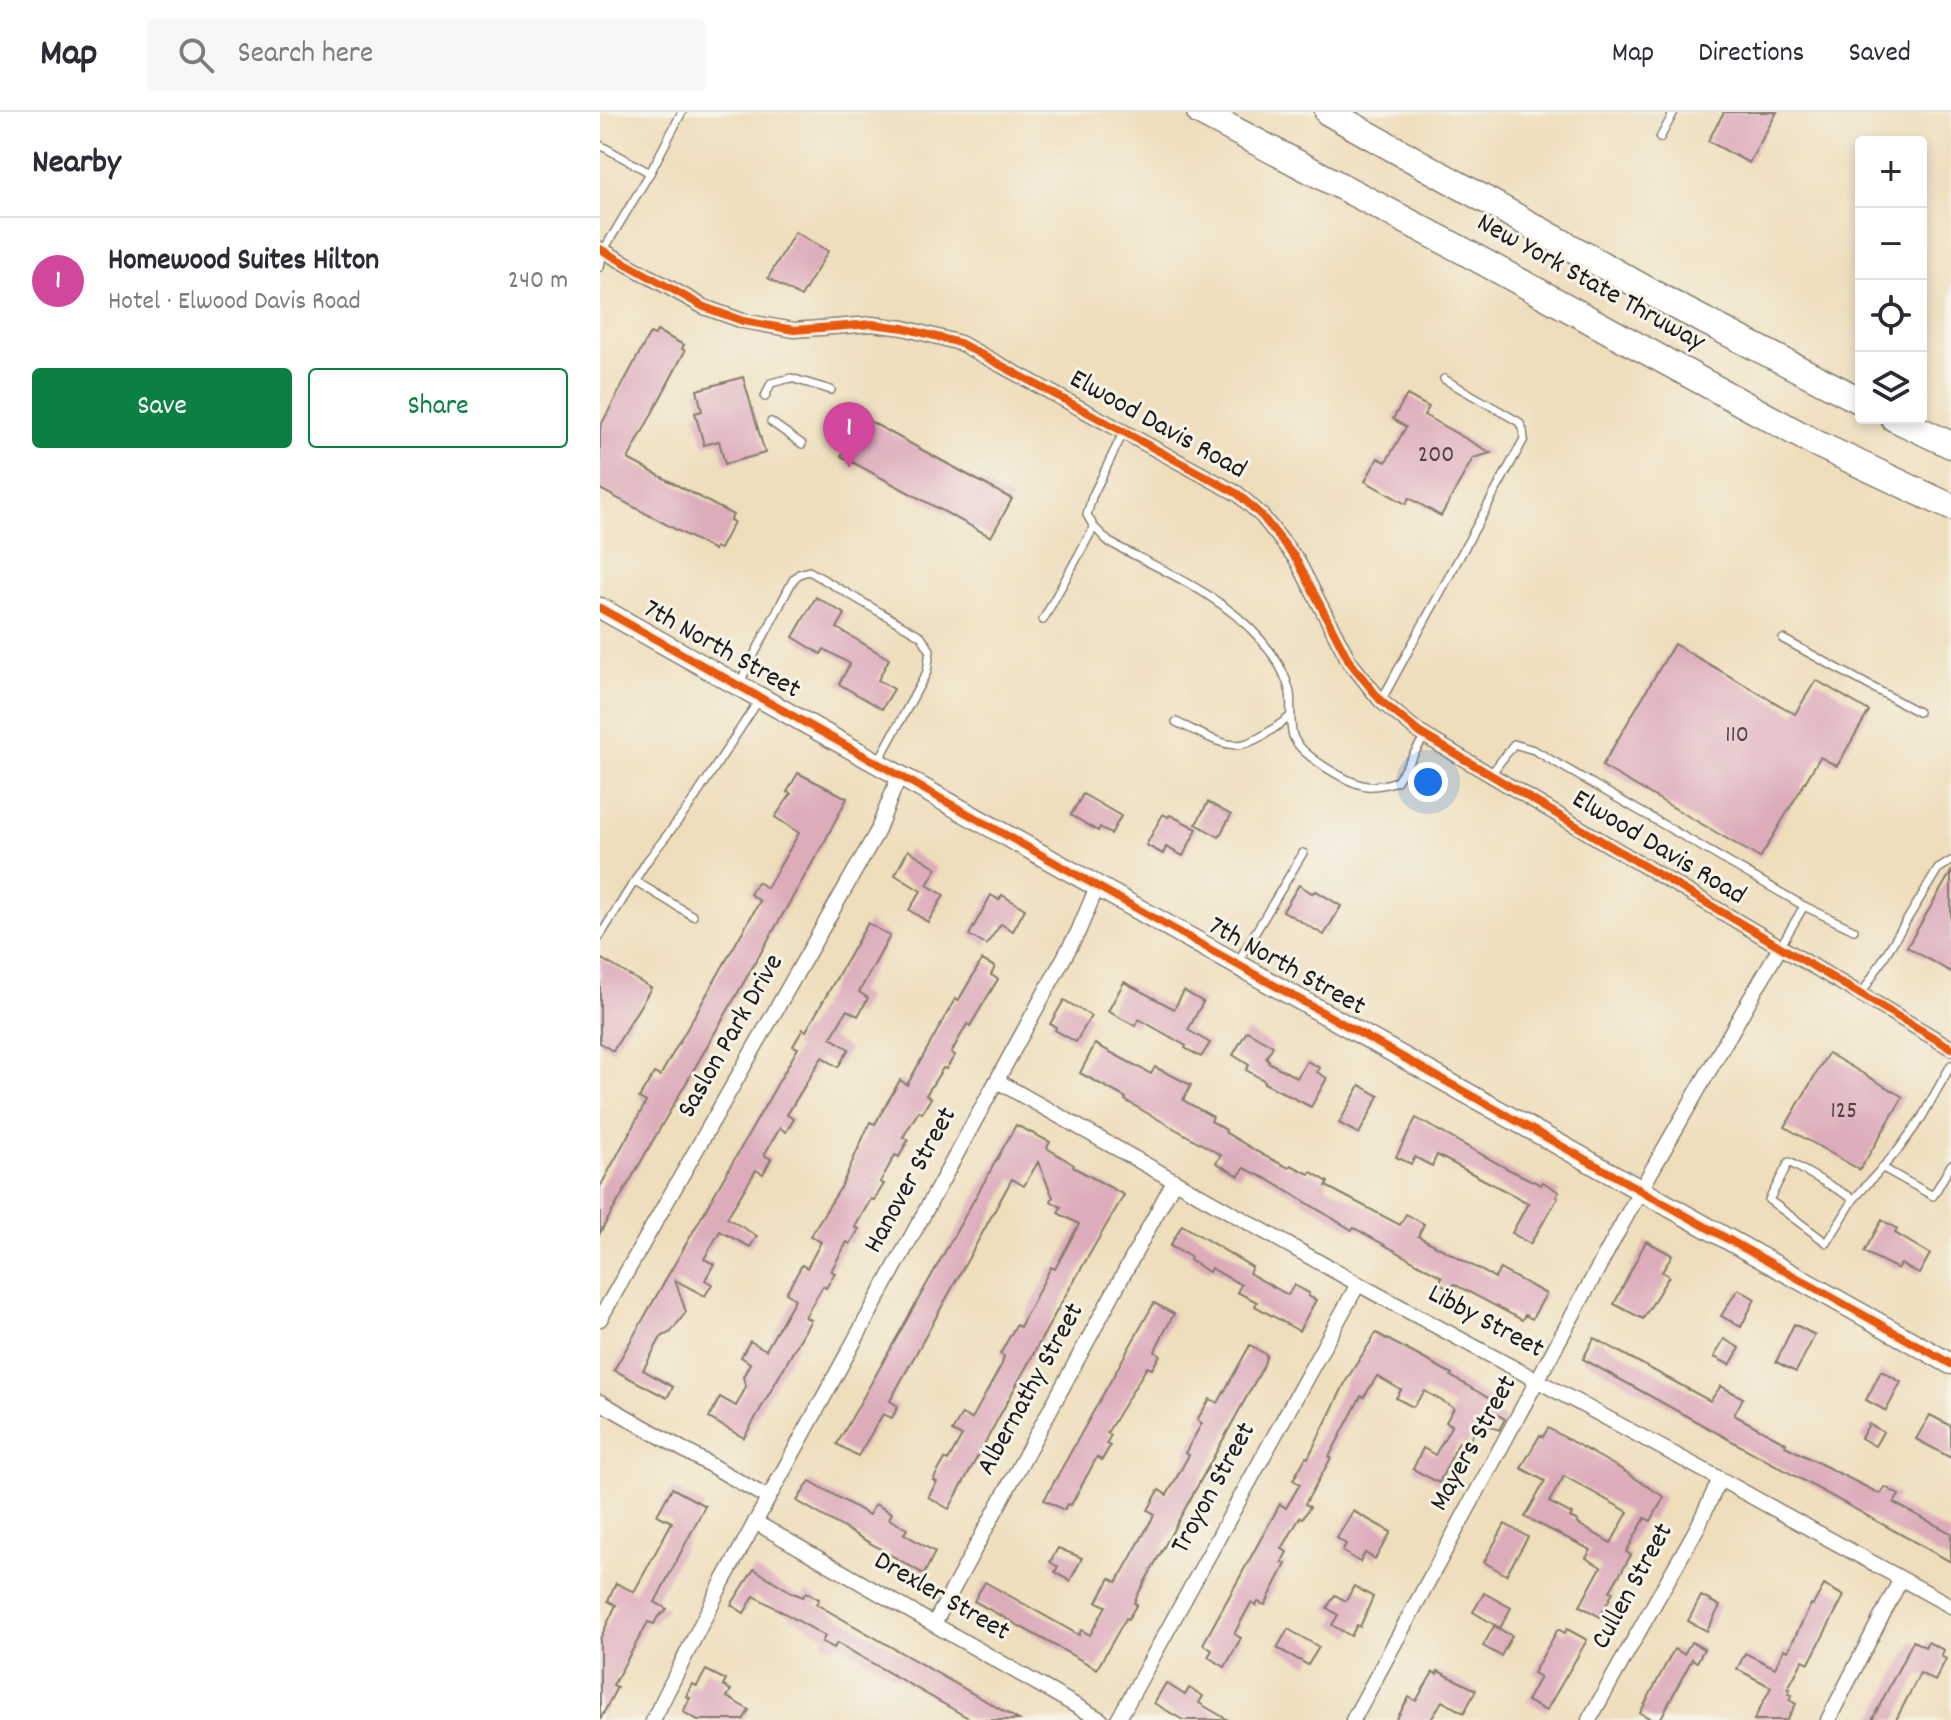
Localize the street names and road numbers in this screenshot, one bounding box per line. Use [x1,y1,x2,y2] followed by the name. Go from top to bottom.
[1469,205,1712,364] street label: New York State Thruway
[1061,361,1253,491] street label: Elwood Davis Road
[635,591,807,711] street label: 7th North Street
[1563,781,1753,917] street label: Elwood Davis Road
[1200,908,1372,1028] street label: 7th North Street
[669,947,795,1127] street label: Saslon Park Drive
[855,1101,969,1261] street label: Hanover Street
[1420,1276,1550,1370] street label: Libby Street
[968,1296,1096,1484] street label: Albernathy Street
[1421,1369,1529,1519] street label: Mayers Street
[1162,1416,1268,1562] street label: Troyon Street
[1583,1517,1685,1657] street label: Cullen Street
[865,1543,1017,1653] street label: Drexler Street

